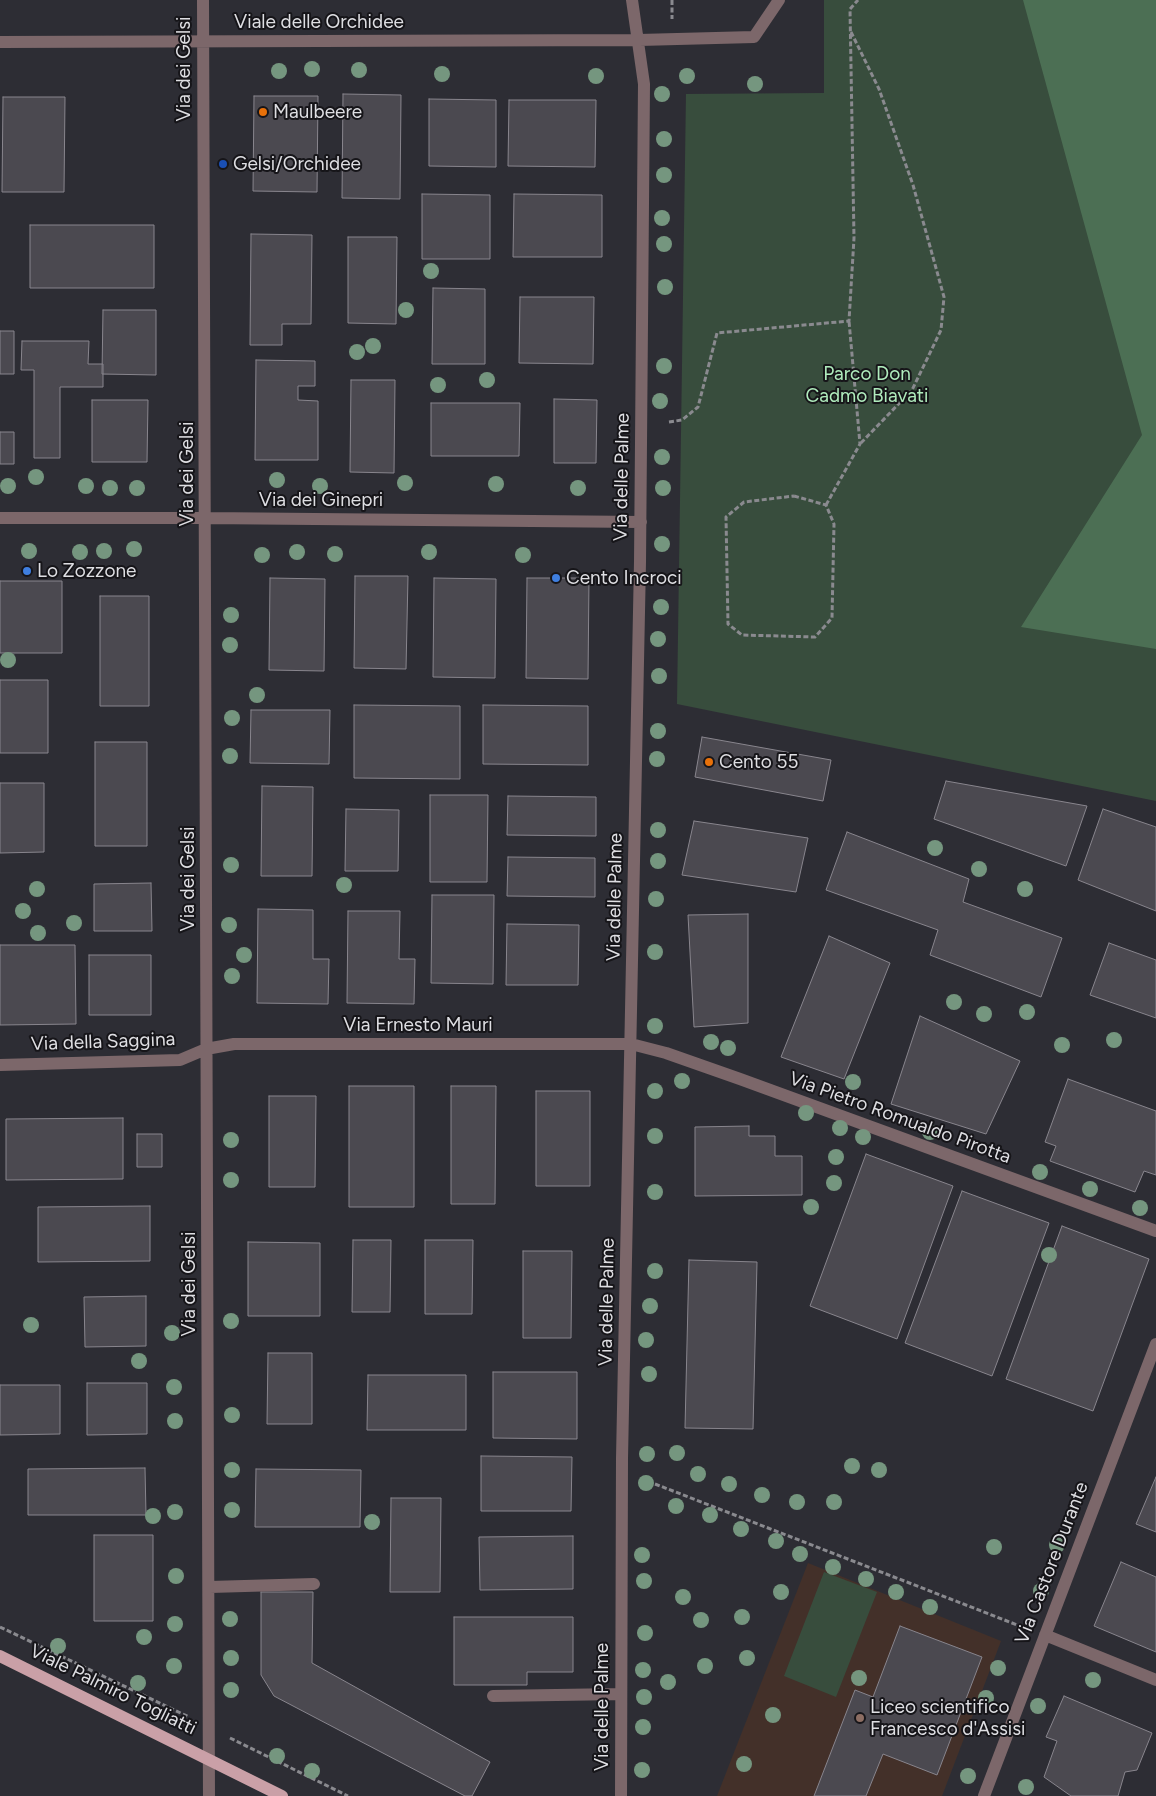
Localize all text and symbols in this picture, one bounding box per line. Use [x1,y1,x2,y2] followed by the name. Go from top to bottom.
[234,11,404,33] street label: Viale delle Orchidee
[173,17,195,121] street label: Via dei Gelsi
[273,101,362,123] place label: Maulbeere
[257,106,269,118] marker: Maulbeere
[233,153,361,175] place label: Gelsi/Orchidee
[217,158,229,170] marker: Gelsi/Orchidee
[806,363,928,407] park label: Parco Don Cadmo Biavati
[609,413,635,541] street label: Via delle Palme
[176,422,198,526] street label: Via dei Gelsi
[259,489,383,511] street label: Via dei Ginepri
[37,560,136,582] place label: Lo Zozzone
[21,565,33,577] marker: Lo Zozzone
[566,567,682,589] place label: Cento Incroci
[550,572,562,584] marker: Cento Incroci
[719,751,798,773] place label: Cento 55
[703,756,715,768] marker: Cento 55
[177,827,199,931] street label: Via dei Gelsi
[602,833,628,961] street label: Via delle Palme
[343,1014,493,1036] street label: Via Ernesto Mauri
[30,1028,176,1056] street label: Via della Saggina
[786,1067,1014,1169] street label: Via Pietro Romualdo Pirotta
[178,1232,200,1336] street label: Via dei Gelsi
[594,1238,620,1366] street label: Via delle Palme
[1011,1479,1093,1647] street label: Via Castore Durante
[26,1640,200,1740] street label: Viale Palmiro Togliatti
[591,1643,613,1771] street label: Via delle Palme
[870,1696,1026,1740] place label: Liceo scientifico Francesco d'Assisi
[854,1712,866,1724] marker: Liceo scientifico Francesco d'Assisi

